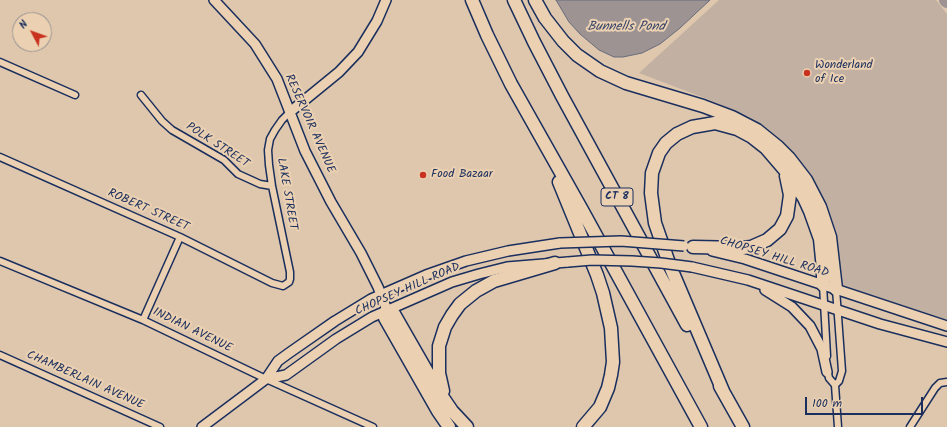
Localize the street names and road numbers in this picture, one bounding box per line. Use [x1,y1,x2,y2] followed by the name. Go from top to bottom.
[281,72,337,176] street label: RESERVOIR AVENUE
[183,120,251,172] street label: POLK STREET
[273,157,299,231] street label: LAKE STREET
[105,187,191,235] street label: ROBERT STREET
[601,188,633,206] road number: CT 8
[718,235,830,281] street label: CHOPSEY HILL ROAD
[353,260,463,320] street label: CHOPSEY HILL ROAD
[150,306,234,356] street label: INDIAN AVENUE
[24,349,146,413] street label: CHAMBERLAIN AVENUE

